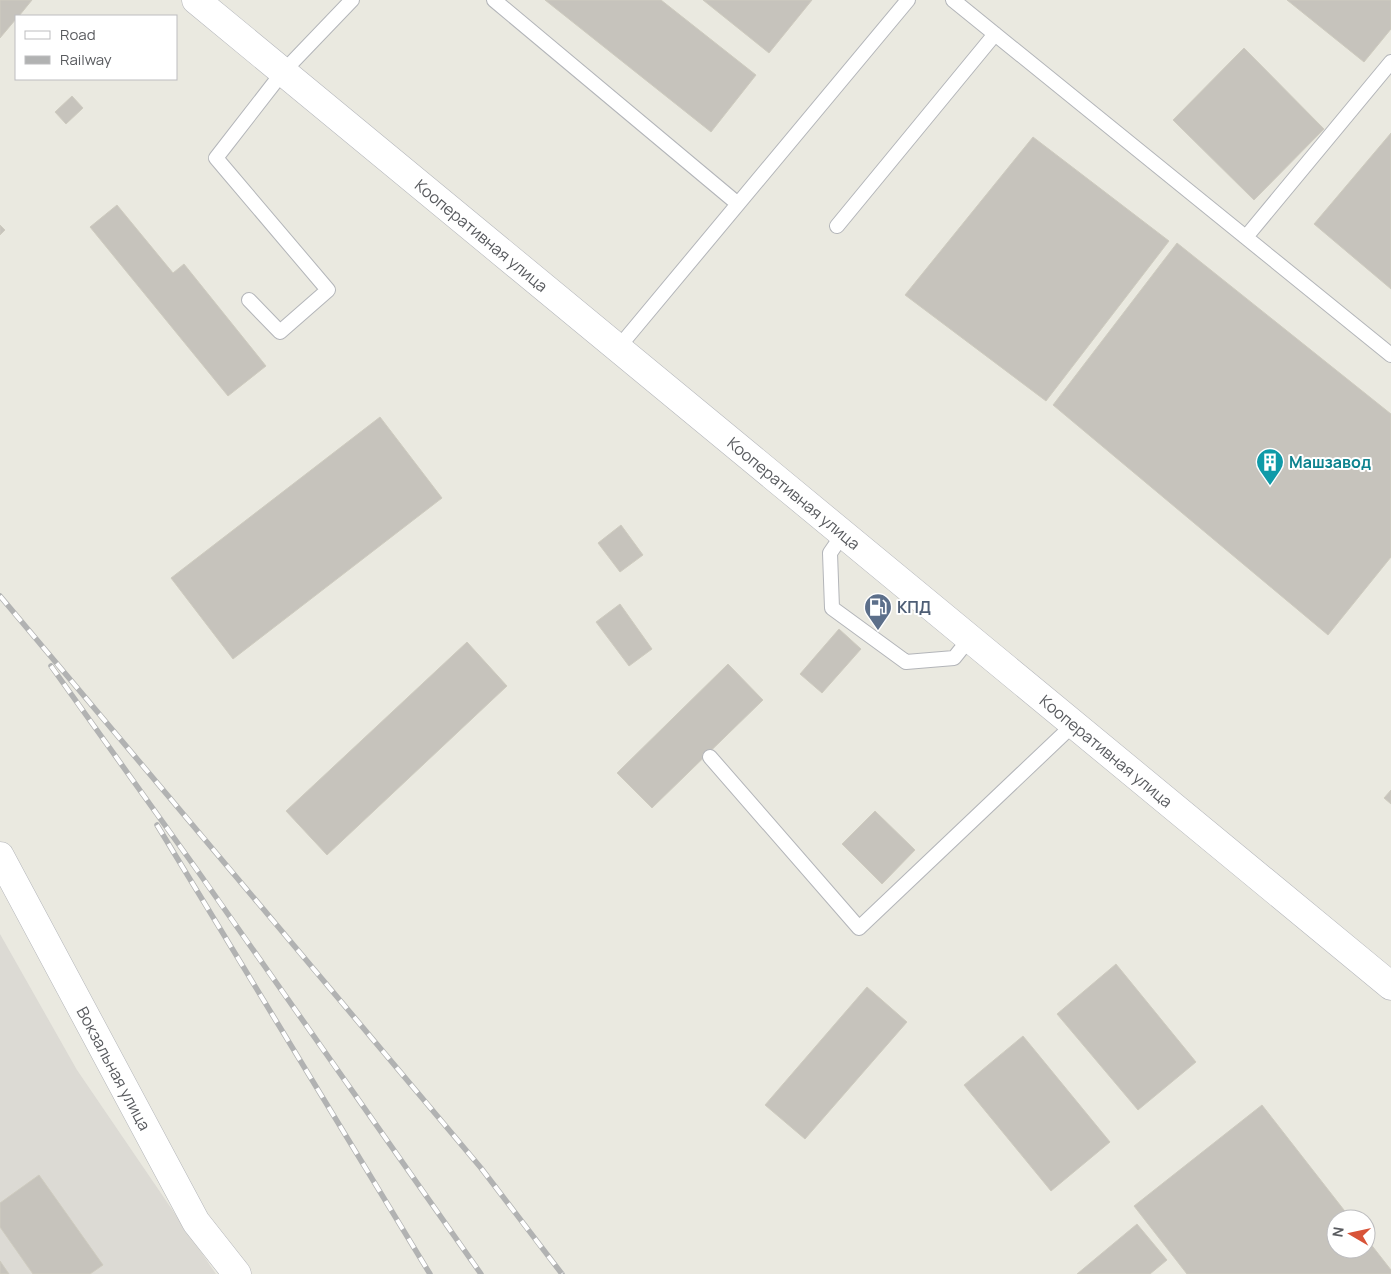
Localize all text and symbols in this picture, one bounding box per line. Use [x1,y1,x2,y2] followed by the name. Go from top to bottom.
[15,15,178,80] legend
[60,24,96,45] text: Road
[60,49,112,70] text: Railway
[410,174,552,297] street label: Кооперативная улица
[723,432,865,555] street label: Кооперативная улица
[1255,447,1285,486] building icon: Машзавод
[1289,451,1371,473] place label: Машзавод
[863,592,893,631] fuel station icon: КПД
[897,596,931,618] place label: КПД
[1035,690,1177,812] street label: Кооперативная улица
[72,1003,156,1134] street label: Вокзальная улица
[1326,1209,1376,1259] north arrow
[1327,1225,1348,1238] text: N

